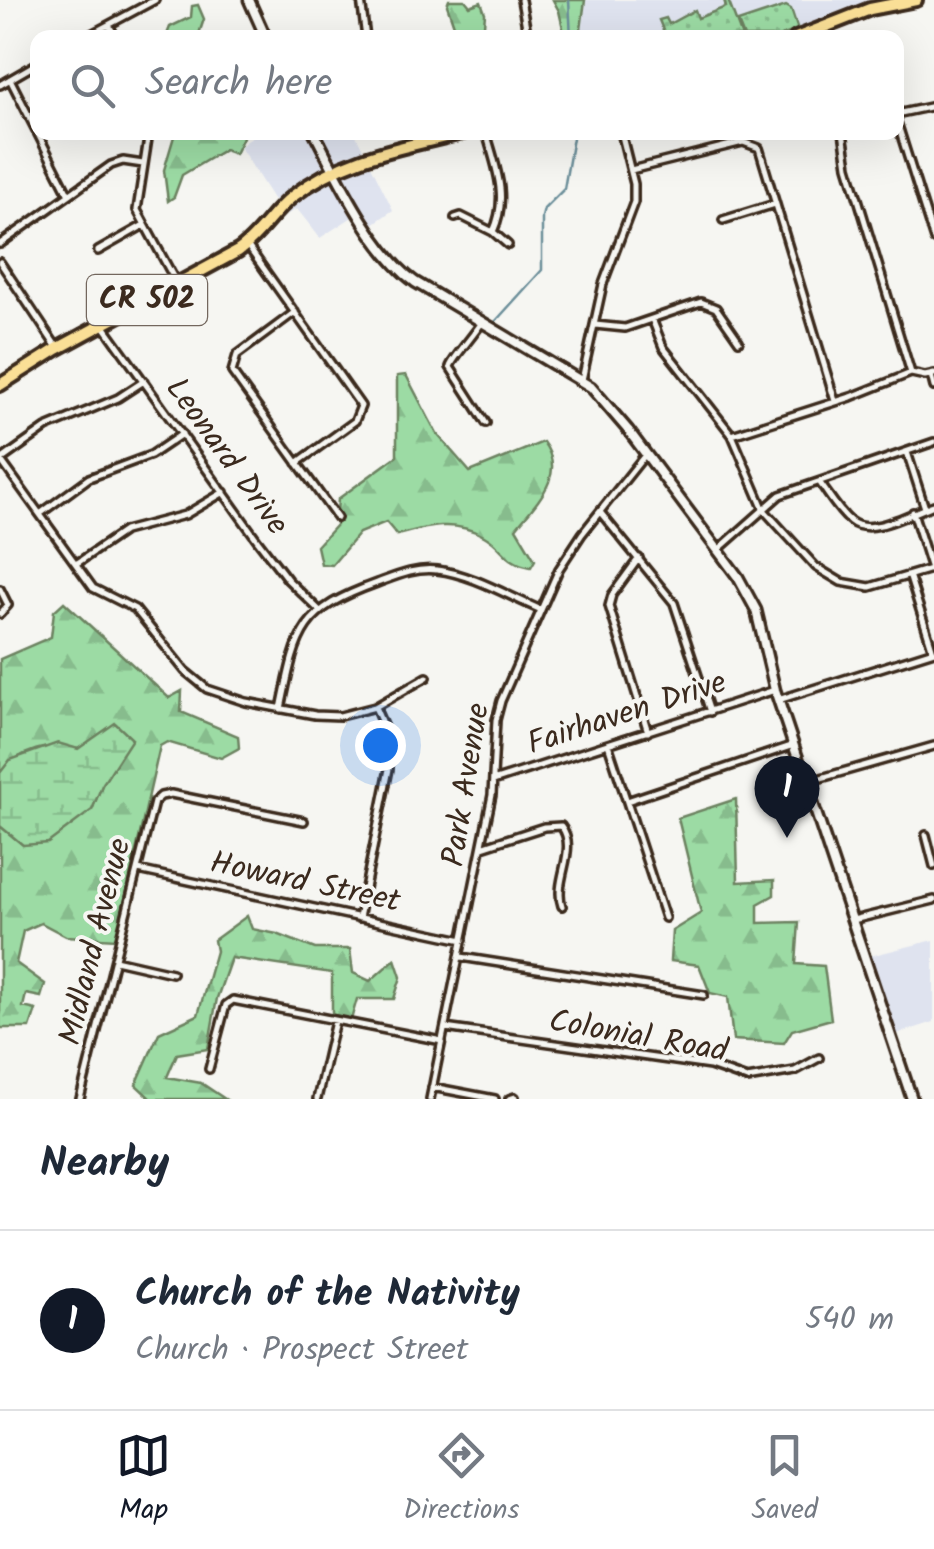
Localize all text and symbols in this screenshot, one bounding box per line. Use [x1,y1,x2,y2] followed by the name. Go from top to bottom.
[30,30,904,140] search box
[145,55,332,115] text: Search here
[65,58,120,113] icon: search
[87,275,207,325] road number: CR 502
[151,367,301,547] street label: Leonard Drive
[521,658,733,770] street label: Fairhaven Drive
[429,700,505,870] street label: Park Avenue
[355,720,406,771] your location
[754,756,820,838] pin: 1
[46,833,146,1051] street label: Midland Avenue
[205,838,405,928] street label: Howard Street
[545,996,732,1078] street label: Colonial Road
[40,1131,169,1198] text: Nearby
[135,1265,520,1325] text: Church of the Nativity
[68,1295,77,1346] text: 1
[805,1295,894,1346] text: 540 m
[135,1325,468,1376] text: Church · Prospect Street
[116,1428,171,1533] tab: Map
[403,1428,519,1533] tab: Directions
[752,1428,818,1533] tab: Saved

